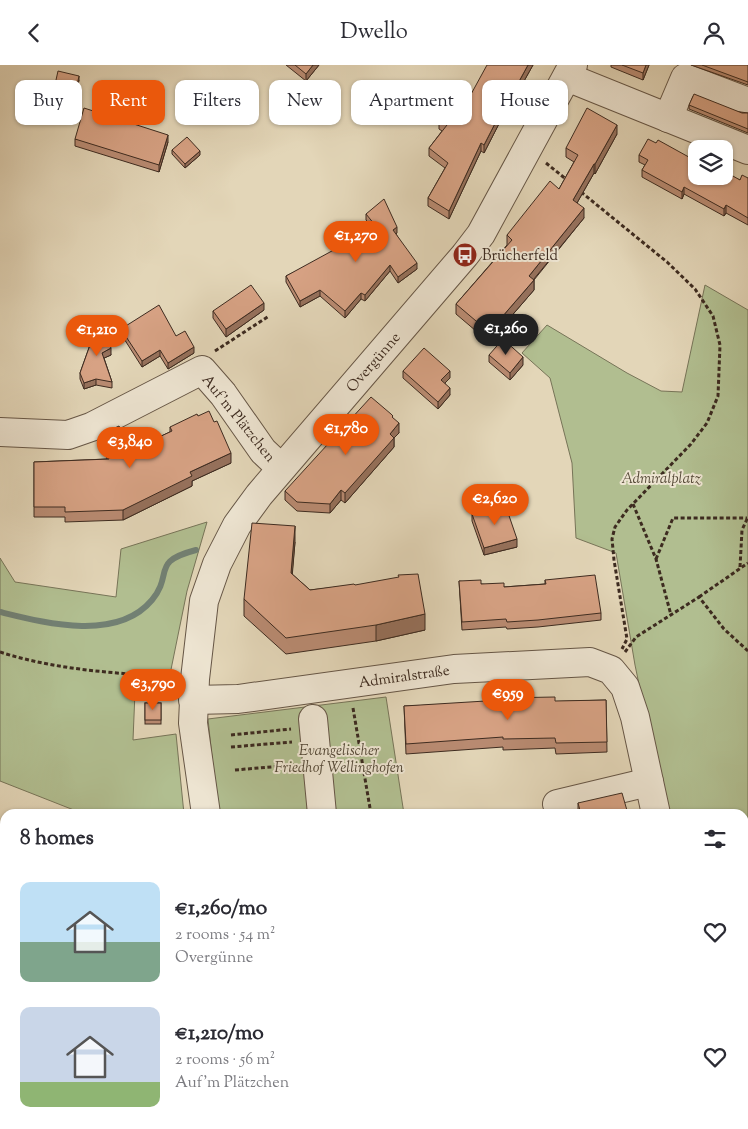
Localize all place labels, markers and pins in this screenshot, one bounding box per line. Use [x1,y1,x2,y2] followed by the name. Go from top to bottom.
[315,221,397,263] pin: €1,270
[452,242,478,268] bus stop icon: Brücherfeld
[482,246,559,267] place label: Brücherfeld
[465,313,547,356] pin: €1,260
[56,315,138,357] pin: €1,210
[305,413,387,456] pin: €1,780
[89,427,171,469] pin: €3,840
[454,483,536,526] pin: €2,620
[112,669,194,711] pin: €3,790
[478,679,538,721] pin: €959

